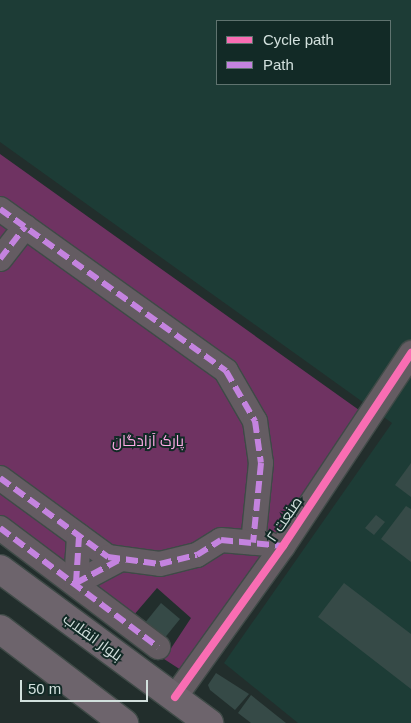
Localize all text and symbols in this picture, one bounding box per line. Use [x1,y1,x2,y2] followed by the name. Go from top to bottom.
[216,20,391,85] legend
[263,31,334,48] text: Cycle path
[263,56,294,73] text: Path
[112,432,184,450] park label: پارک آزادگان
[262,493,306,545] street label: صنعت ۲
[60,609,126,665] street label: بلوار انقلاب
[22,670,150,702] scale bar
[28,680,61,697] text: 50 m

